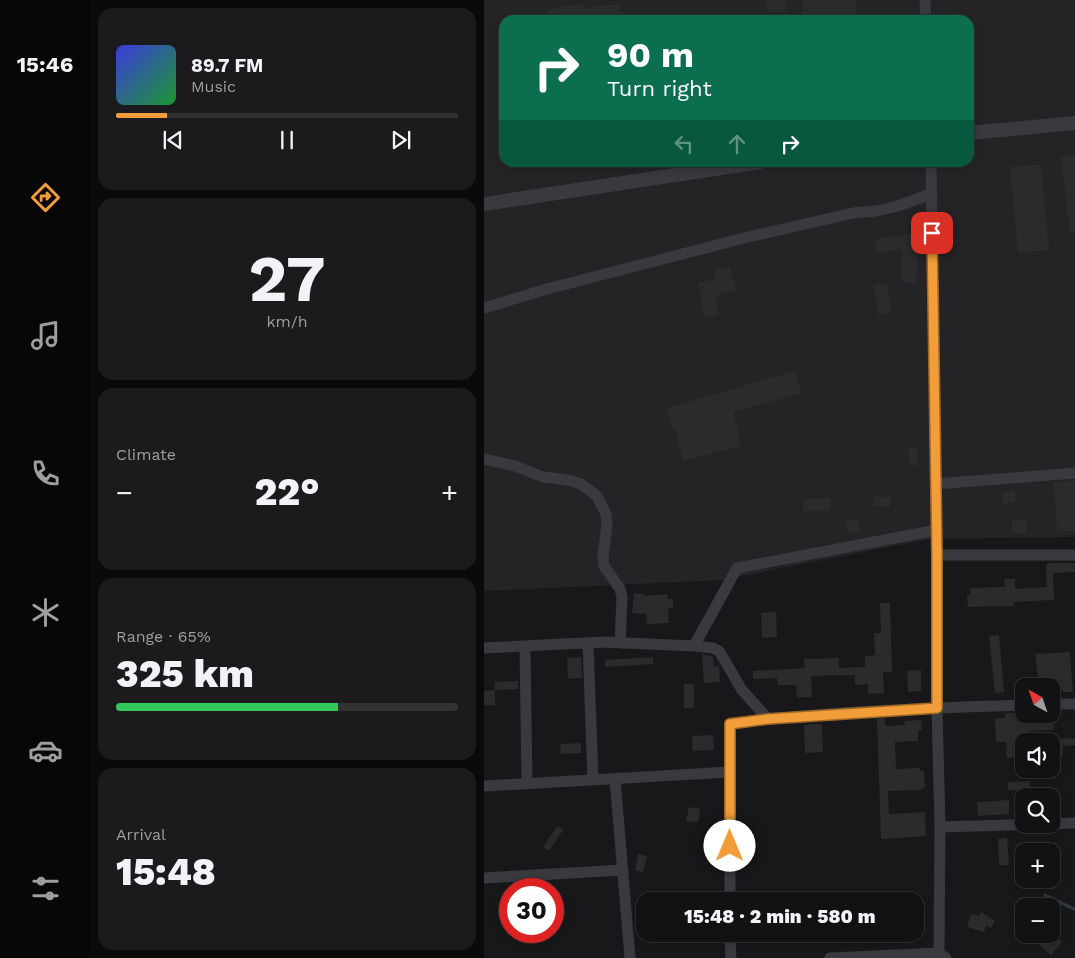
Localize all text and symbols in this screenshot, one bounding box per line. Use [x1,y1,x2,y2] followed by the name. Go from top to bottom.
[607,34,694,76] text: 90 m
[524,35,589,100] icon: right
[17,52,73,77] text: 15:46
[191,54,263,77] text: 89.7 FM
[607,76,712,101] text: Turn right
[191,77,236,96] text: Music
[159,126,187,154] icon: previous
[273,126,301,154] icon: pause
[387,126,415,154] icon: next
[670,130,698,158] icon: left
[723,130,751,158] icon: ahead
[776,130,804,158] icon: right
[28,180,63,215] icon: directions
[911,212,953,254] pin
[918,219,946,247] icon: arrive
[248,241,326,317] text: 27
[266,312,308,331] text: km/h
[28,318,63,353] icon: music
[116,445,176,464] text: Climate
[28,456,63,491] icon: phone
[255,470,319,514] text: 22°
[116,476,133,509] text: −
[441,476,458,509] text: +
[28,595,63,630] icon: climate
[116,627,211,646] text: Range · 65%
[116,652,254,696] text: 325 km
[1015,678,1060,722] north arrow
[1015,678,1060,943] map controls
[28,733,63,768] icon: car
[1015,733,1060,778] button: sound
[1015,788,1060,833] button: search
[703,819,755,871] position arrow
[116,825,166,844] text: Arrival
[1015,843,1060,888] button: +
[116,850,216,894] text: 15:48
[28,871,63,906] icon: filters
[499,878,564,943] speed limit sign: 30
[1015,898,1060,943] button: −
[684,905,876,928] text: 15:48 · 2 min · 580 m

